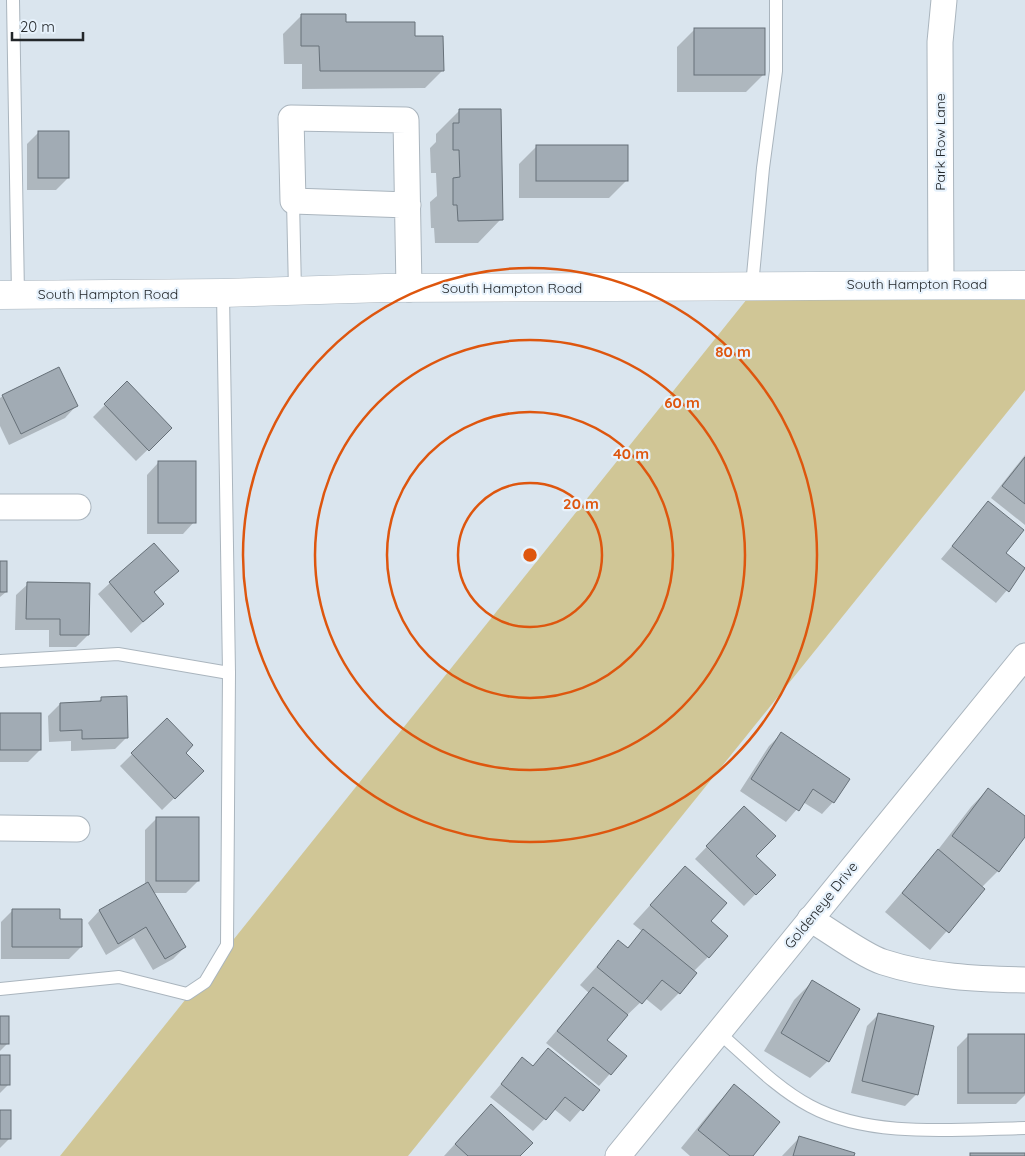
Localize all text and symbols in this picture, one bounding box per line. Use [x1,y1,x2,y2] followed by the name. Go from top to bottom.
[12,10,84,42] scale bar
[20,17,55,36] text: 20 m
[931,93,949,191] street label: Park Row Lane
[847,275,987,293] street label: South Hampton Road
[442,279,582,297] street label: South Hampton Road
[38,285,178,303] street label: South Hampton Road
[715,342,751,361] text: 80 m
[664,393,700,412] text: 60 m
[613,444,649,463] text: 40 m
[563,494,599,513] text: 20 m
[521,546,539,564] centre of rings
[780,858,862,952] street label: Goldeneye Drive

